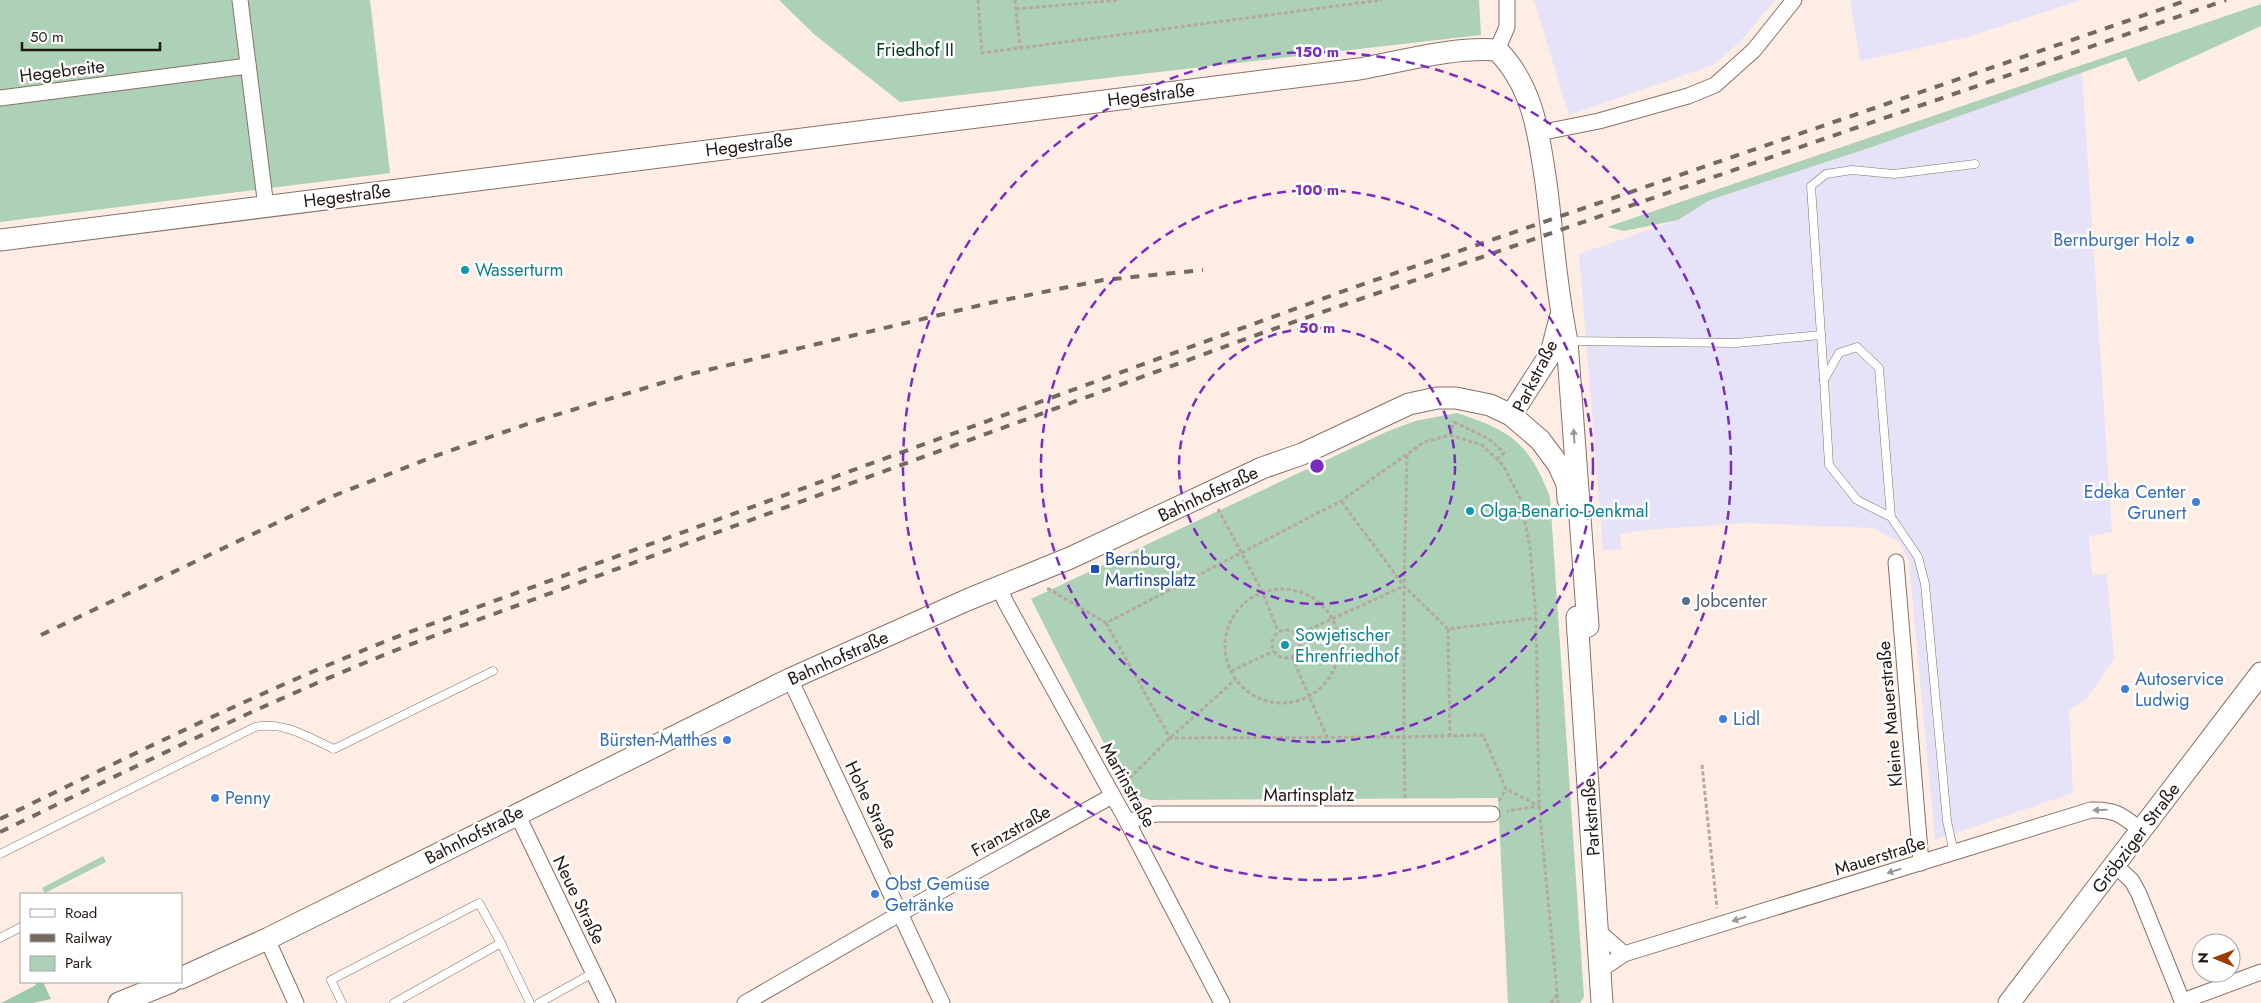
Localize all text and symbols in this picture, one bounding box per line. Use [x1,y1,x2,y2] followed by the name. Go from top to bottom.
[22,20,160,52] scale bar
[30,26,64,48] text: 50 m
[876,37,954,63] park label: Friedhof II
[1295,41,1339,63] text: 150 m
[18,53,106,89] street label: Hegebreite
[1106,77,1196,113] street label: Hegestraße
[704,127,794,163] street label: Hegestraße
[302,178,392,214] street label: Hegestraße
[1295,179,1339,201] text: 100 m
[2053,227,2181,253] place label: Bernburger Holz
[2184,234,2196,246] marker: Bernburger Holz
[475,257,564,283] place label: Wasserturm
[459,264,471,276] marker: Wasserturm
[1299,317,1335,339] text: 50 m
[1506,335,1564,417] street label: Parkstraße
[1570,428,1578,444] one-way arrow
[1308,457,1326,475] centre of rings
[1154,459,1262,529] street label: Bahnhofstraße
[2084,479,2187,526] place label: Edeka Center Grunert
[2190,496,2202,508] marker: Edeka Center Grunert
[1480,498,1649,524] place label: Olga-Benario-Denkmal
[1464,505,1476,517] marker: Olga-Benario-Denkmal
[1105,546,1196,593] place label: Bernburg, Martinsplatz
[1089,563,1101,575] marker: Bernburg, Martinsplatz
[1694,588,1768,614] place label: Jobcenter
[1680,595,1692,607] marker: Jobcenter
[1295,622,1400,669] place label: Sowjetischer Ehrenfriedhof
[783,624,893,692] street label: Bahnhofstraße
[1279,639,1291,651] marker: Sowjetischer Ehrenfriedhof
[1871,640,1909,788] street label: Kleine Mauerstraße
[2135,666,2224,713] place label: Autoservice Ludwig
[2119,683,2131,695] marker: Autoservice Ludwig
[1733,706,1760,732] place label: Lidl
[1717,713,1729,725] marker: Lidl
[599,727,717,753] place label: Bürsten-Matthes
[721,734,733,746] marker: Bürsten-Matthes
[1094,738,1162,832] street label: Martinstraße
[838,756,904,854] street label: Hohe Straße
[1575,777,1607,857] street label: Parkstraße
[2086,777,2186,899] street label: Gröbziger Straße
[1264,782,1355,808] street label: Martinsplatz
[225,785,270,811] place label: Penny
[209,792,221,804] marker: Penny
[420,799,528,871] street label: Bahnhofstraße
[967,799,1055,863] street label: Franzstraße
[2091,806,2107,814] one-way arrow
[1831,830,1929,882] street label: Mauerstraße
[546,851,612,949] street label: Neue Straße
[1886,868,1901,876] one-way arrow
[885,871,990,918] place label: Obst Gemüse Getränke
[869,888,881,900] marker: Obst Gemüse Getränke
[20,893,182,983] legend
[65,902,97,924] text: Road
[1731,915,1746,923] one-way arrow
[65,927,112,949] text: Railway
[2191,933,2241,983] north arrow
[65,952,92,974] text: Park
[2193,952,2213,964] text: N

